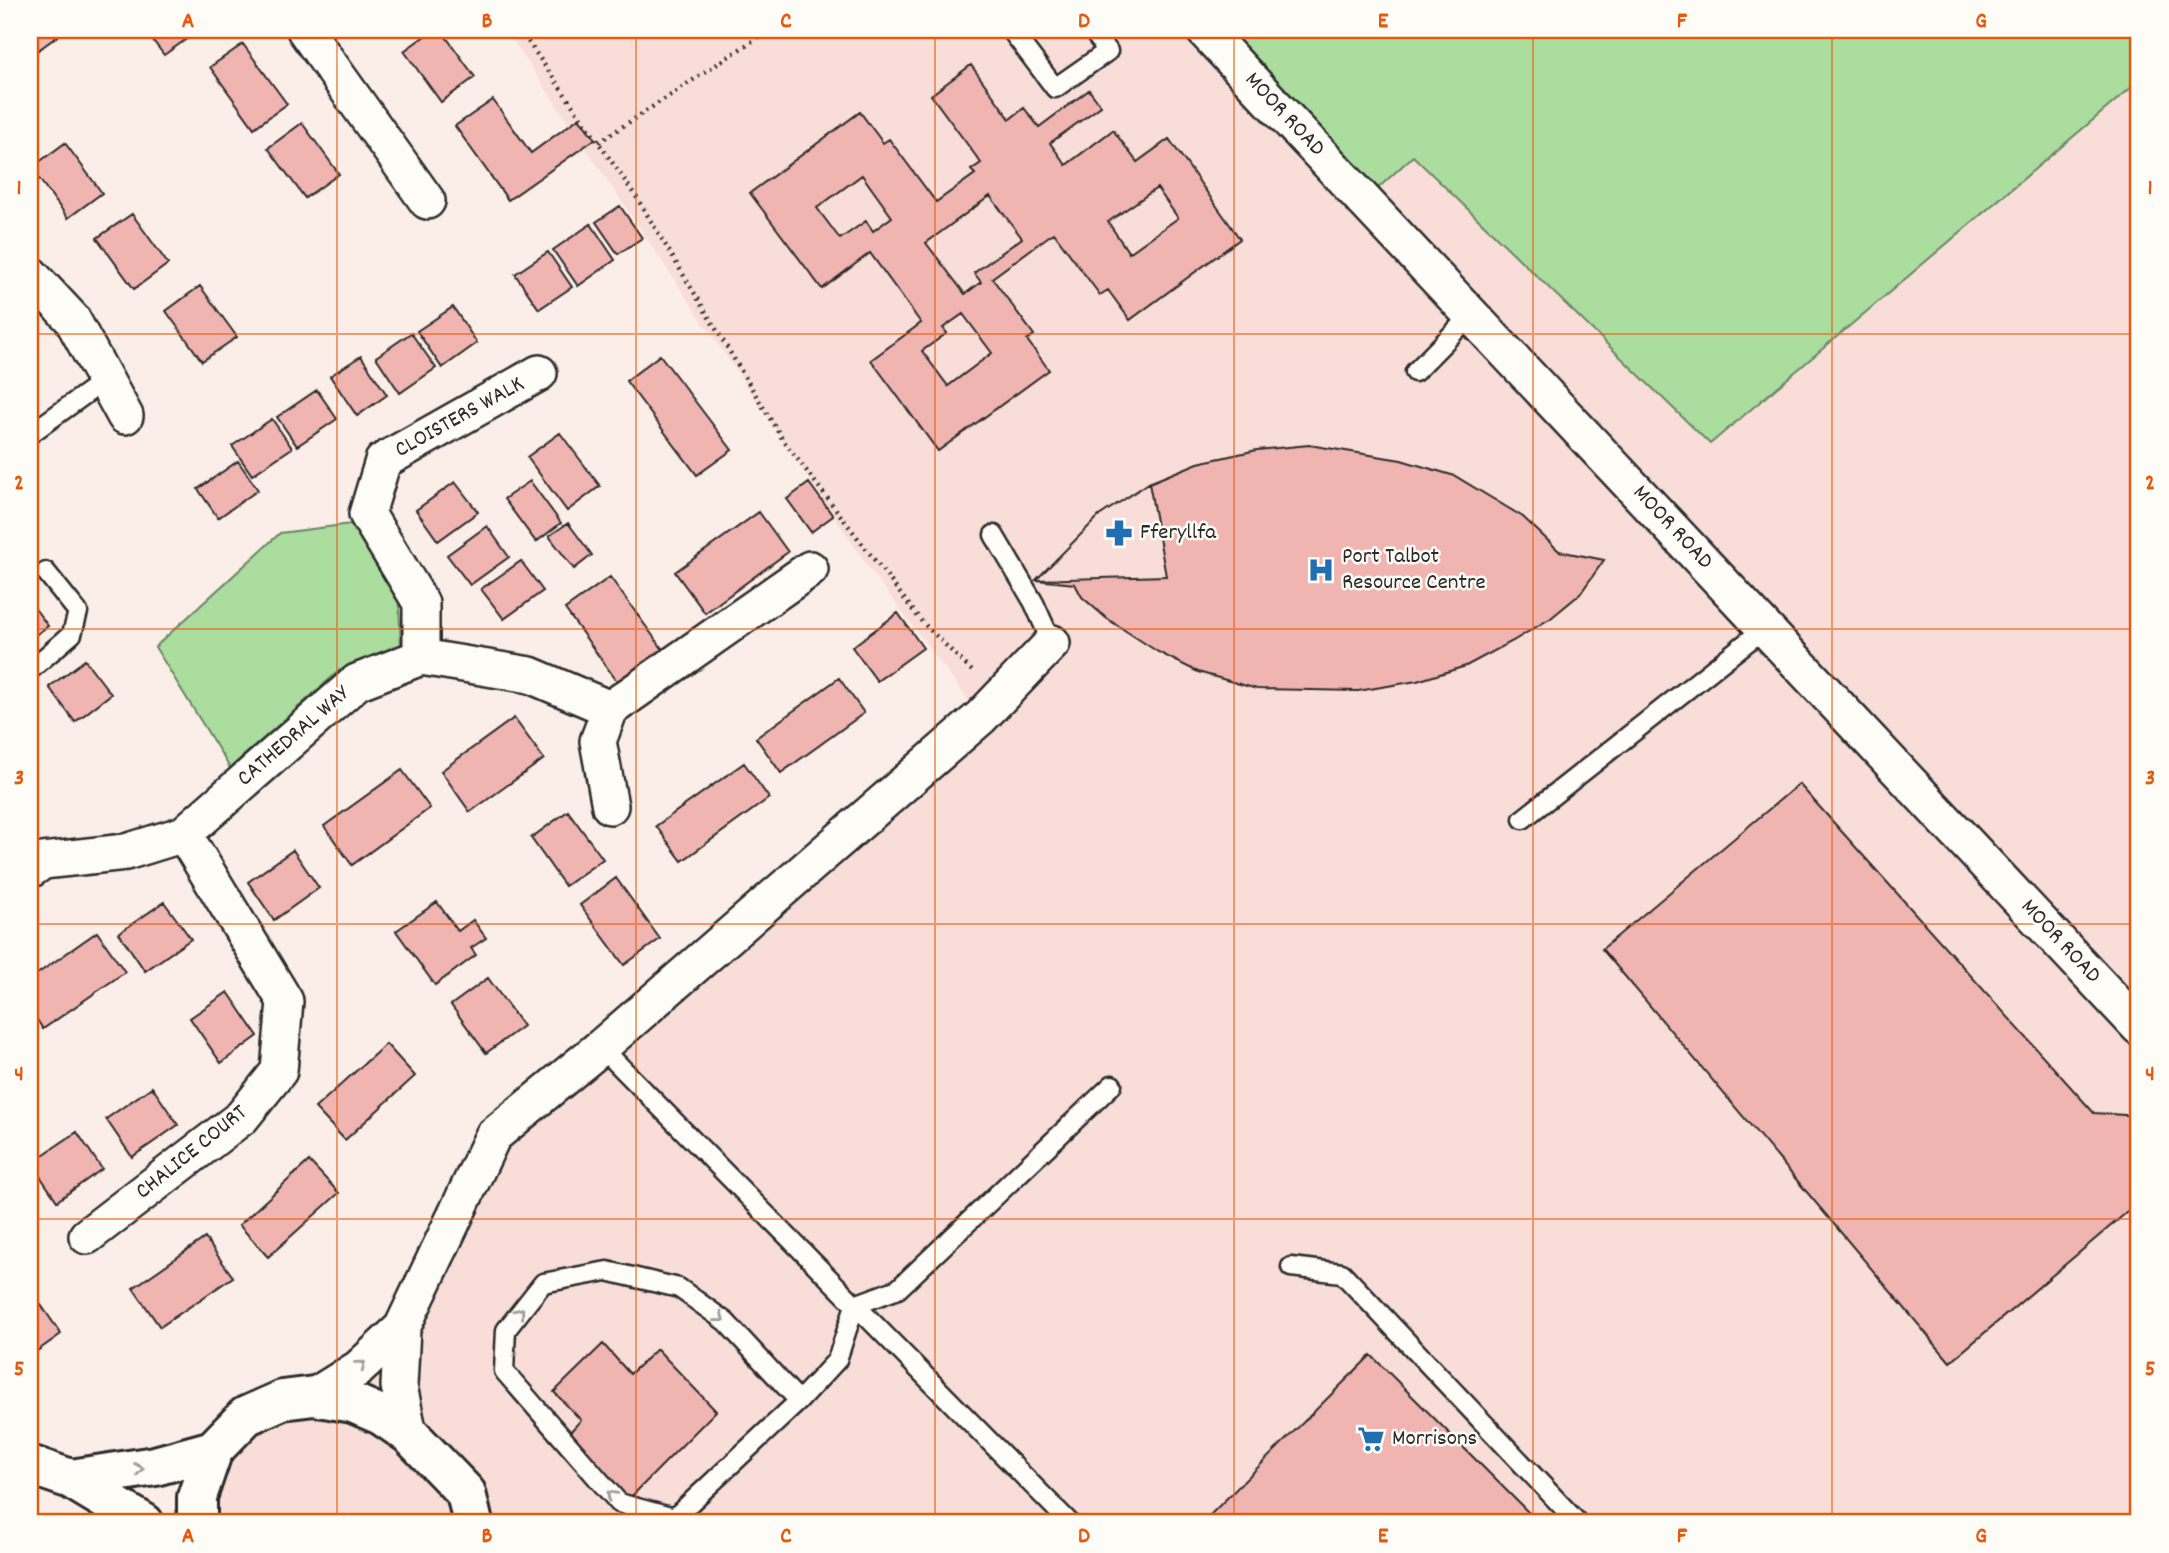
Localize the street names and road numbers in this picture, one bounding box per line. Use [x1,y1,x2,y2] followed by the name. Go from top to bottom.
[1236,65,1332,165] street label: MOOR ROAD
[389,369,531,467] street label: CLOISTERS WALK
[1624,478,1720,578] street label: MOOR ROAD
[230,678,358,795] street label: CATHEDRAL WAY
[2012,892,2108,992] street label: MOOR ROAD
[129,1098,255,1208] street label: CHALICE COURT

